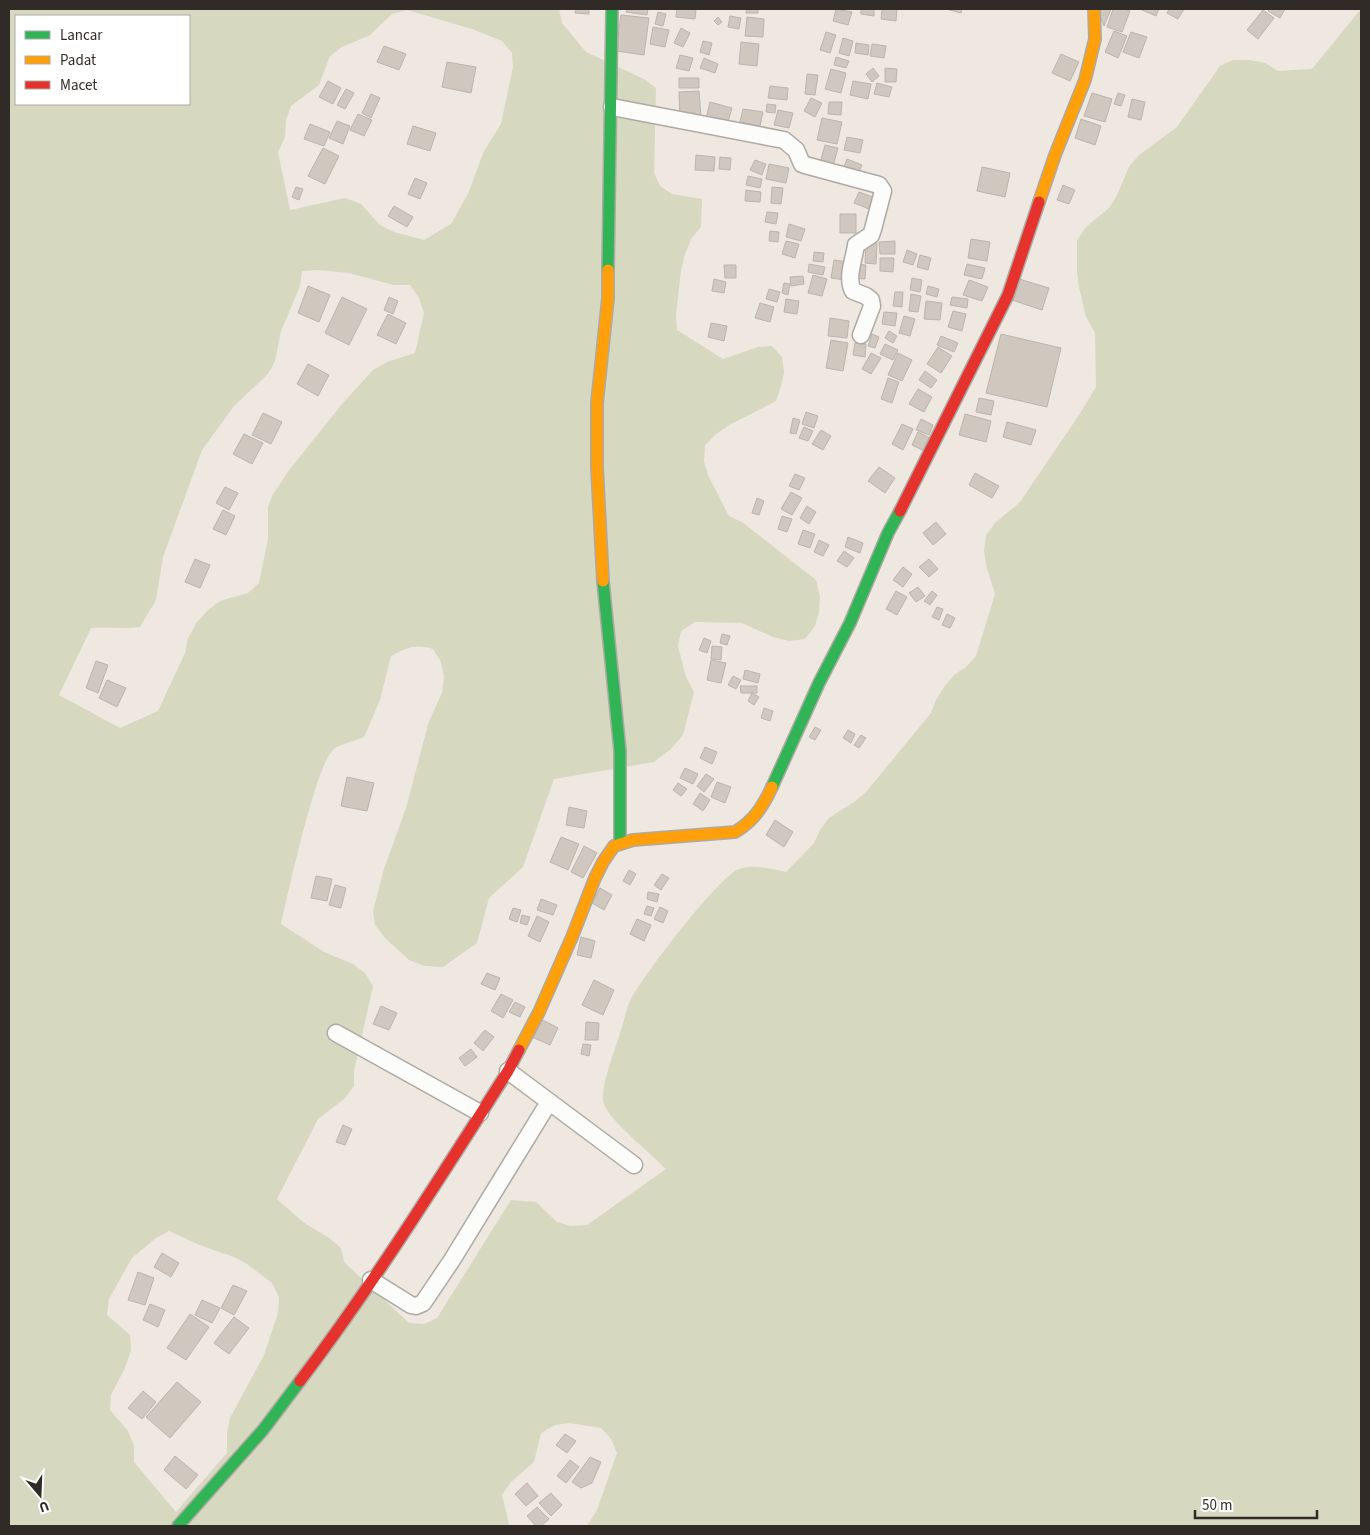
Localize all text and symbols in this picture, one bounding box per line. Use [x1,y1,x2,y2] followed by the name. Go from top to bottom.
[15,15,190,105] legend
[60,25,103,46] text: Lancar
[60,50,96,71] text: Padat
[60,75,97,96] text: Macet
[15,1470,65,1520] north arrow
[1195,1488,1318,1520] scale bar
[36,1495,52,1517] text: U
[1202,1495,1232,1516] text: 50 m

